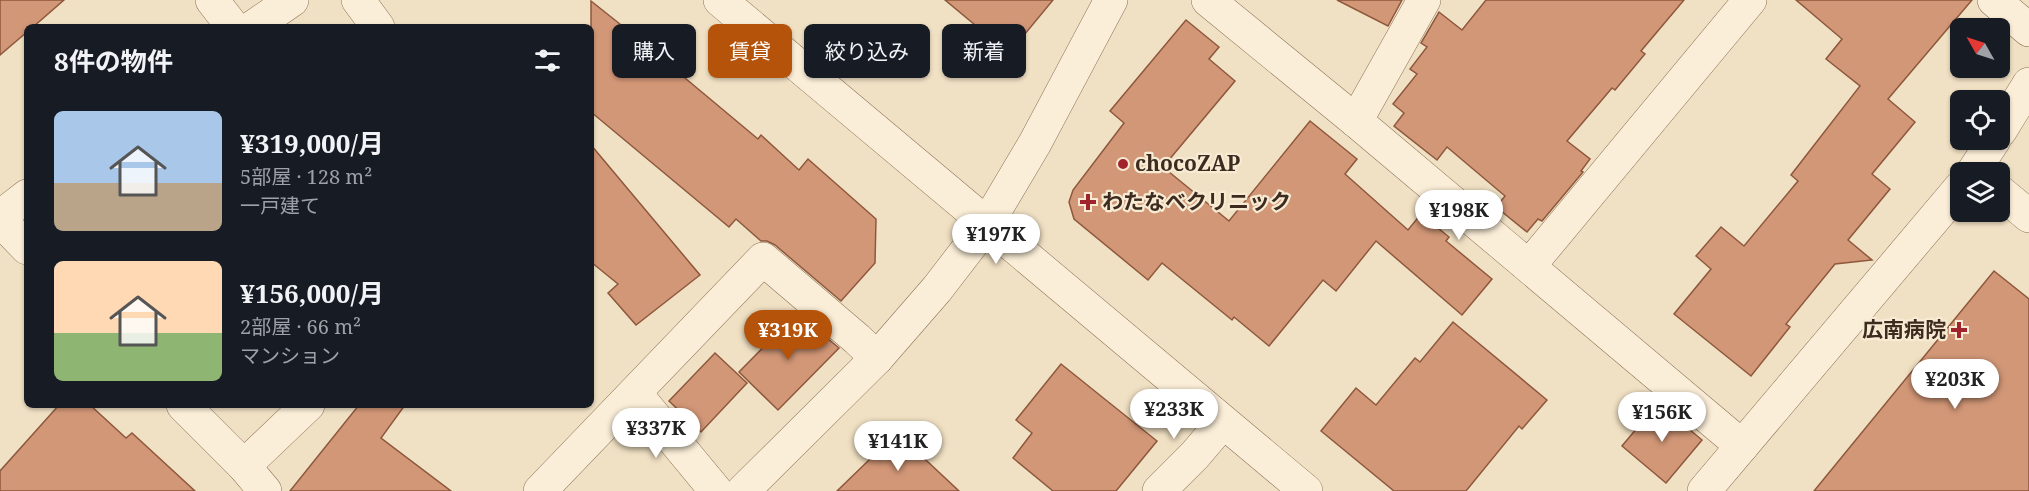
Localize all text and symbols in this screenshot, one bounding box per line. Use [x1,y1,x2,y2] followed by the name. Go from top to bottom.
[1950,18,2010,78] north arrow
[1950,18,2010,222] map controls
[612,24,696,78] chip: 購入
[708,24,792,78] chip: 賃貸
[804,24,930,78] chip: 絞り込み
[942,24,1026,78] chip: 新着
[54,43,173,79] text: 8件の物件
[531,44,564,77] icon: filters
[1950,90,2010,150] button: locate
[240,125,384,161] text: ¥319,000/月
[102,135,174,207] icon: home
[1135,149,1241,177] place label: chocoZAP
[1116,157,1130,171] marker: chocoZAP
[1950,162,2010,222] button: layers
[240,163,372,190] text: 5部屋 · 128 m²
[1102,187,1291,215] place label: わたなべクリニック
[1417,190,1501,241] pin: ¥198K
[240,192,320,219] text: 一戸建て
[1079,193,1097,211] marker: わたなべクリニック
[1429,196,1489,223] text: ¥198K
[954,214,1038,265] pin: ¥197K
[966,220,1026,247] text: ¥197K
[240,275,384,311] text: ¥156,000/月
[102,285,174,357] icon: home
[746,310,830,361] pin: ¥319K
[240,313,361,340] text: 2部屋 · 66 m²
[1862,315,1946,343] place label: 広南病院
[758,316,818,343] text: ¥319K
[1950,321,1968,339] marker: 広南病院
[240,342,340,369] text: マンション
[1913,359,1997,410] pin: ¥203K
[1925,365,1985,392] text: ¥203K
[1132,389,1216,440] pin: ¥233K
[1620,392,1704,443] pin: ¥156K
[1144,395,1204,422] text: ¥233K
[1632,398,1692,425] text: ¥156K
[614,408,698,459] pin: ¥337K
[626,414,686,441] text: ¥337K
[856,421,940,472] pin: ¥141K
[868,427,928,454] text: ¥141K

